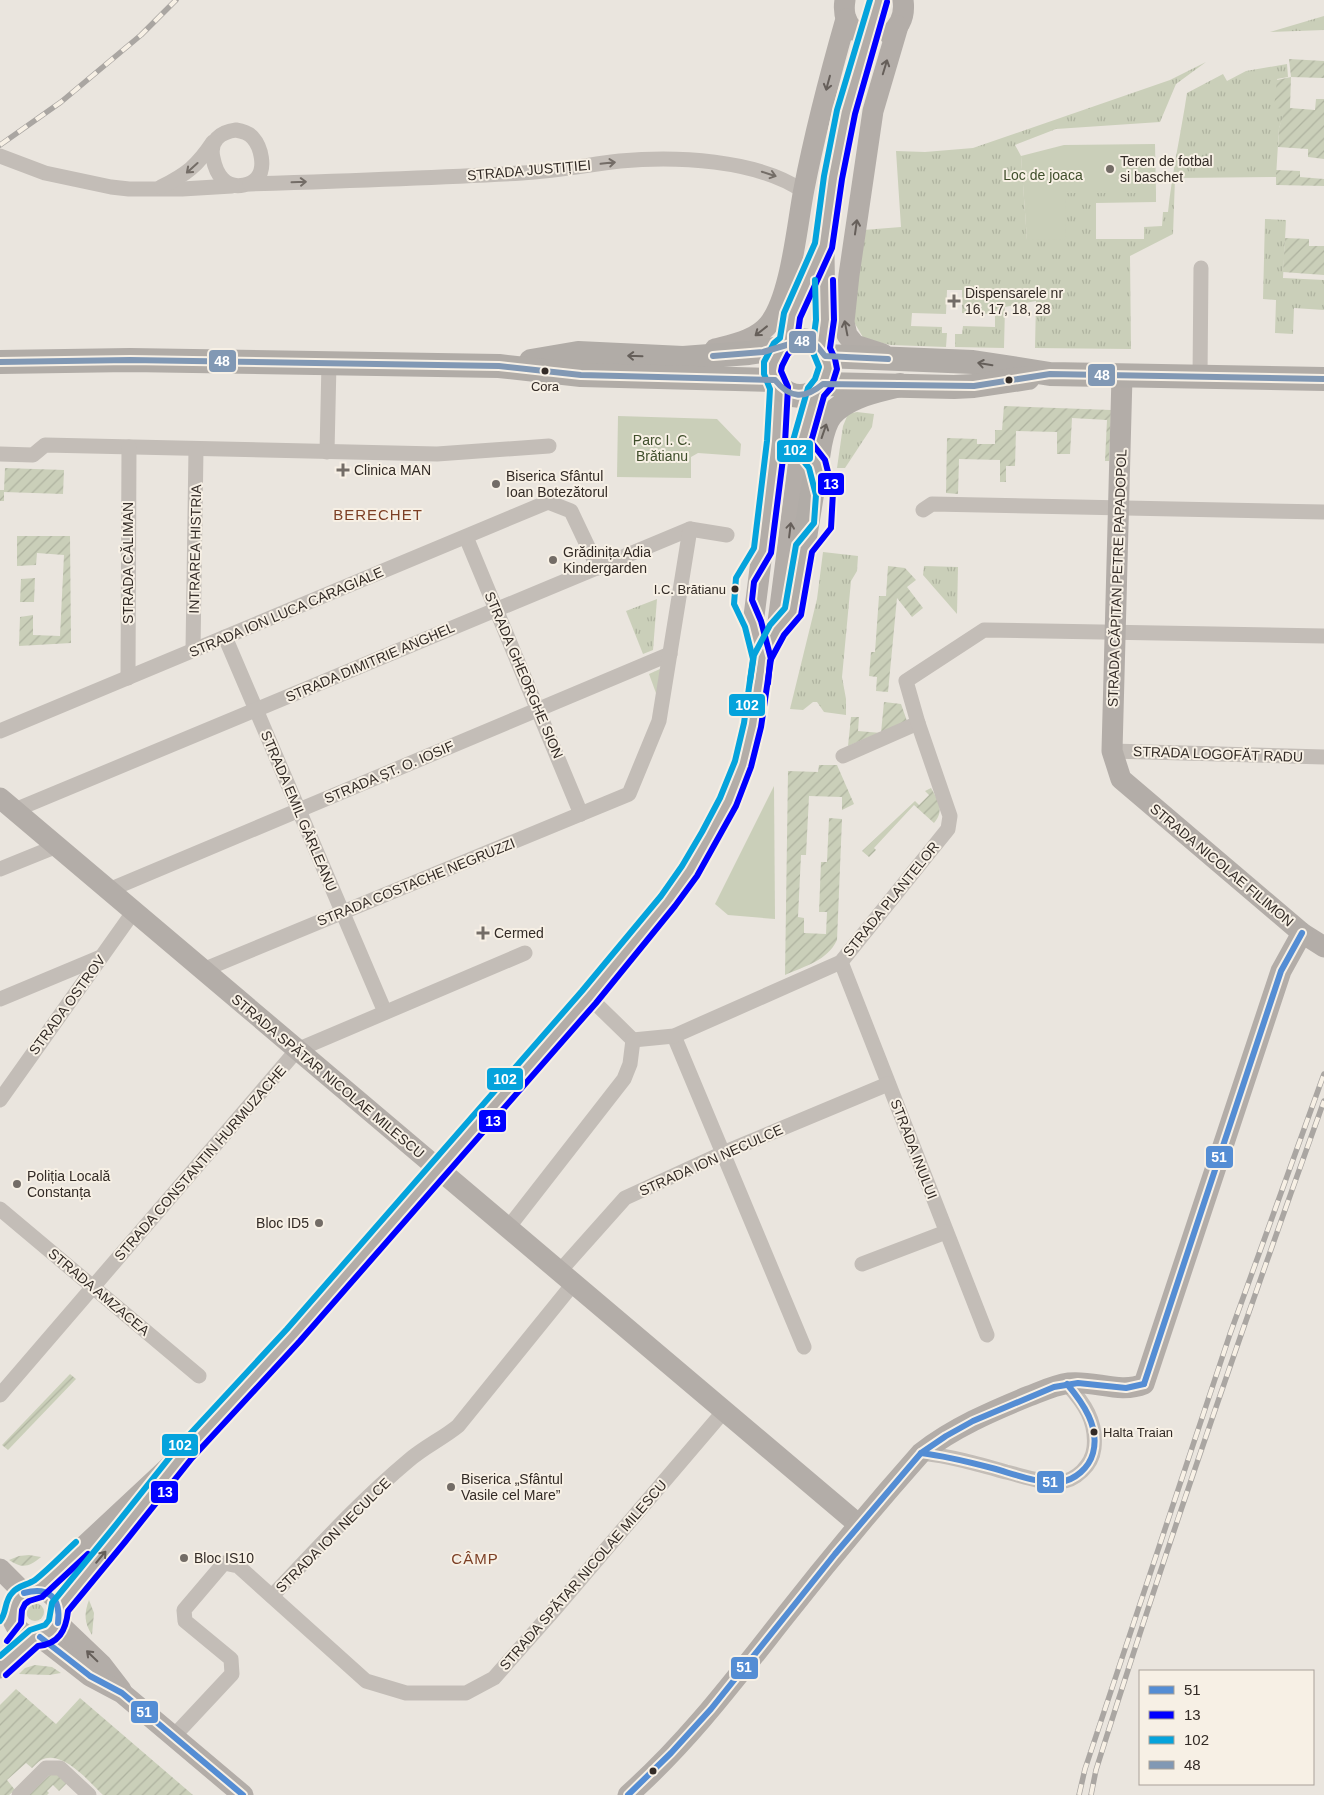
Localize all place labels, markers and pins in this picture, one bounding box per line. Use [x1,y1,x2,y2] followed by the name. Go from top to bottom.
[1120,153,1213,185] place label: Teren de fotbal si baschet
[1104,163,1116,175] marker: Teren de fotbal si baschet
[965,285,1063,317] place label: Dispensarele nr 16, 17, 18, 28
[947,294,961,308] marker: Dispensarele nr 16, 17, 18, 28
[540,366,550,376] marker: Cora
[1004,375,1014,385] unlabelled marker
[531,379,560,394] place label: Cora
[354,462,431,478] place label: Clinica MAN
[336,463,350,477] marker: Clinica MAN
[506,468,608,500] place label: Biserica Sfântul Ioan Botezătorul
[490,478,502,490] marker: Biserica Sfântul Ioan Botezătorul
[563,544,651,576] place label: Grădinița Adia Kindergarden
[547,554,559,566] marker: Grădinița Adia Kindergarden
[654,582,726,597] place label: I.C. Brătianu
[730,584,740,594] marker: I.C. Brătianu
[494,925,544,941] place label: Cermed
[476,926,490,940] marker: Cermed
[27,1168,110,1200] place label: Poliția Locală Constanța
[11,1178,23,1190] marker: Poliția Locală Constanța
[256,1215,309,1231] place label: Bloc ID5
[313,1217,325,1229] marker: Bloc ID5
[1103,1425,1173,1440] place label: Halta Traian
[1089,1427,1099,1437] marker: Halta Traian
[461,1471,563,1503] place label: Biserica „Sfântul Vasile cel Mare”
[445,1481,457,1493] marker: Biserica „Sfântul Vasile cel Mare”
[194,1550,254,1566] place label: Bloc IS10
[178,1552,190,1564] marker: Bloc IS10
[648,1766,658,1776] unlabelled marker

